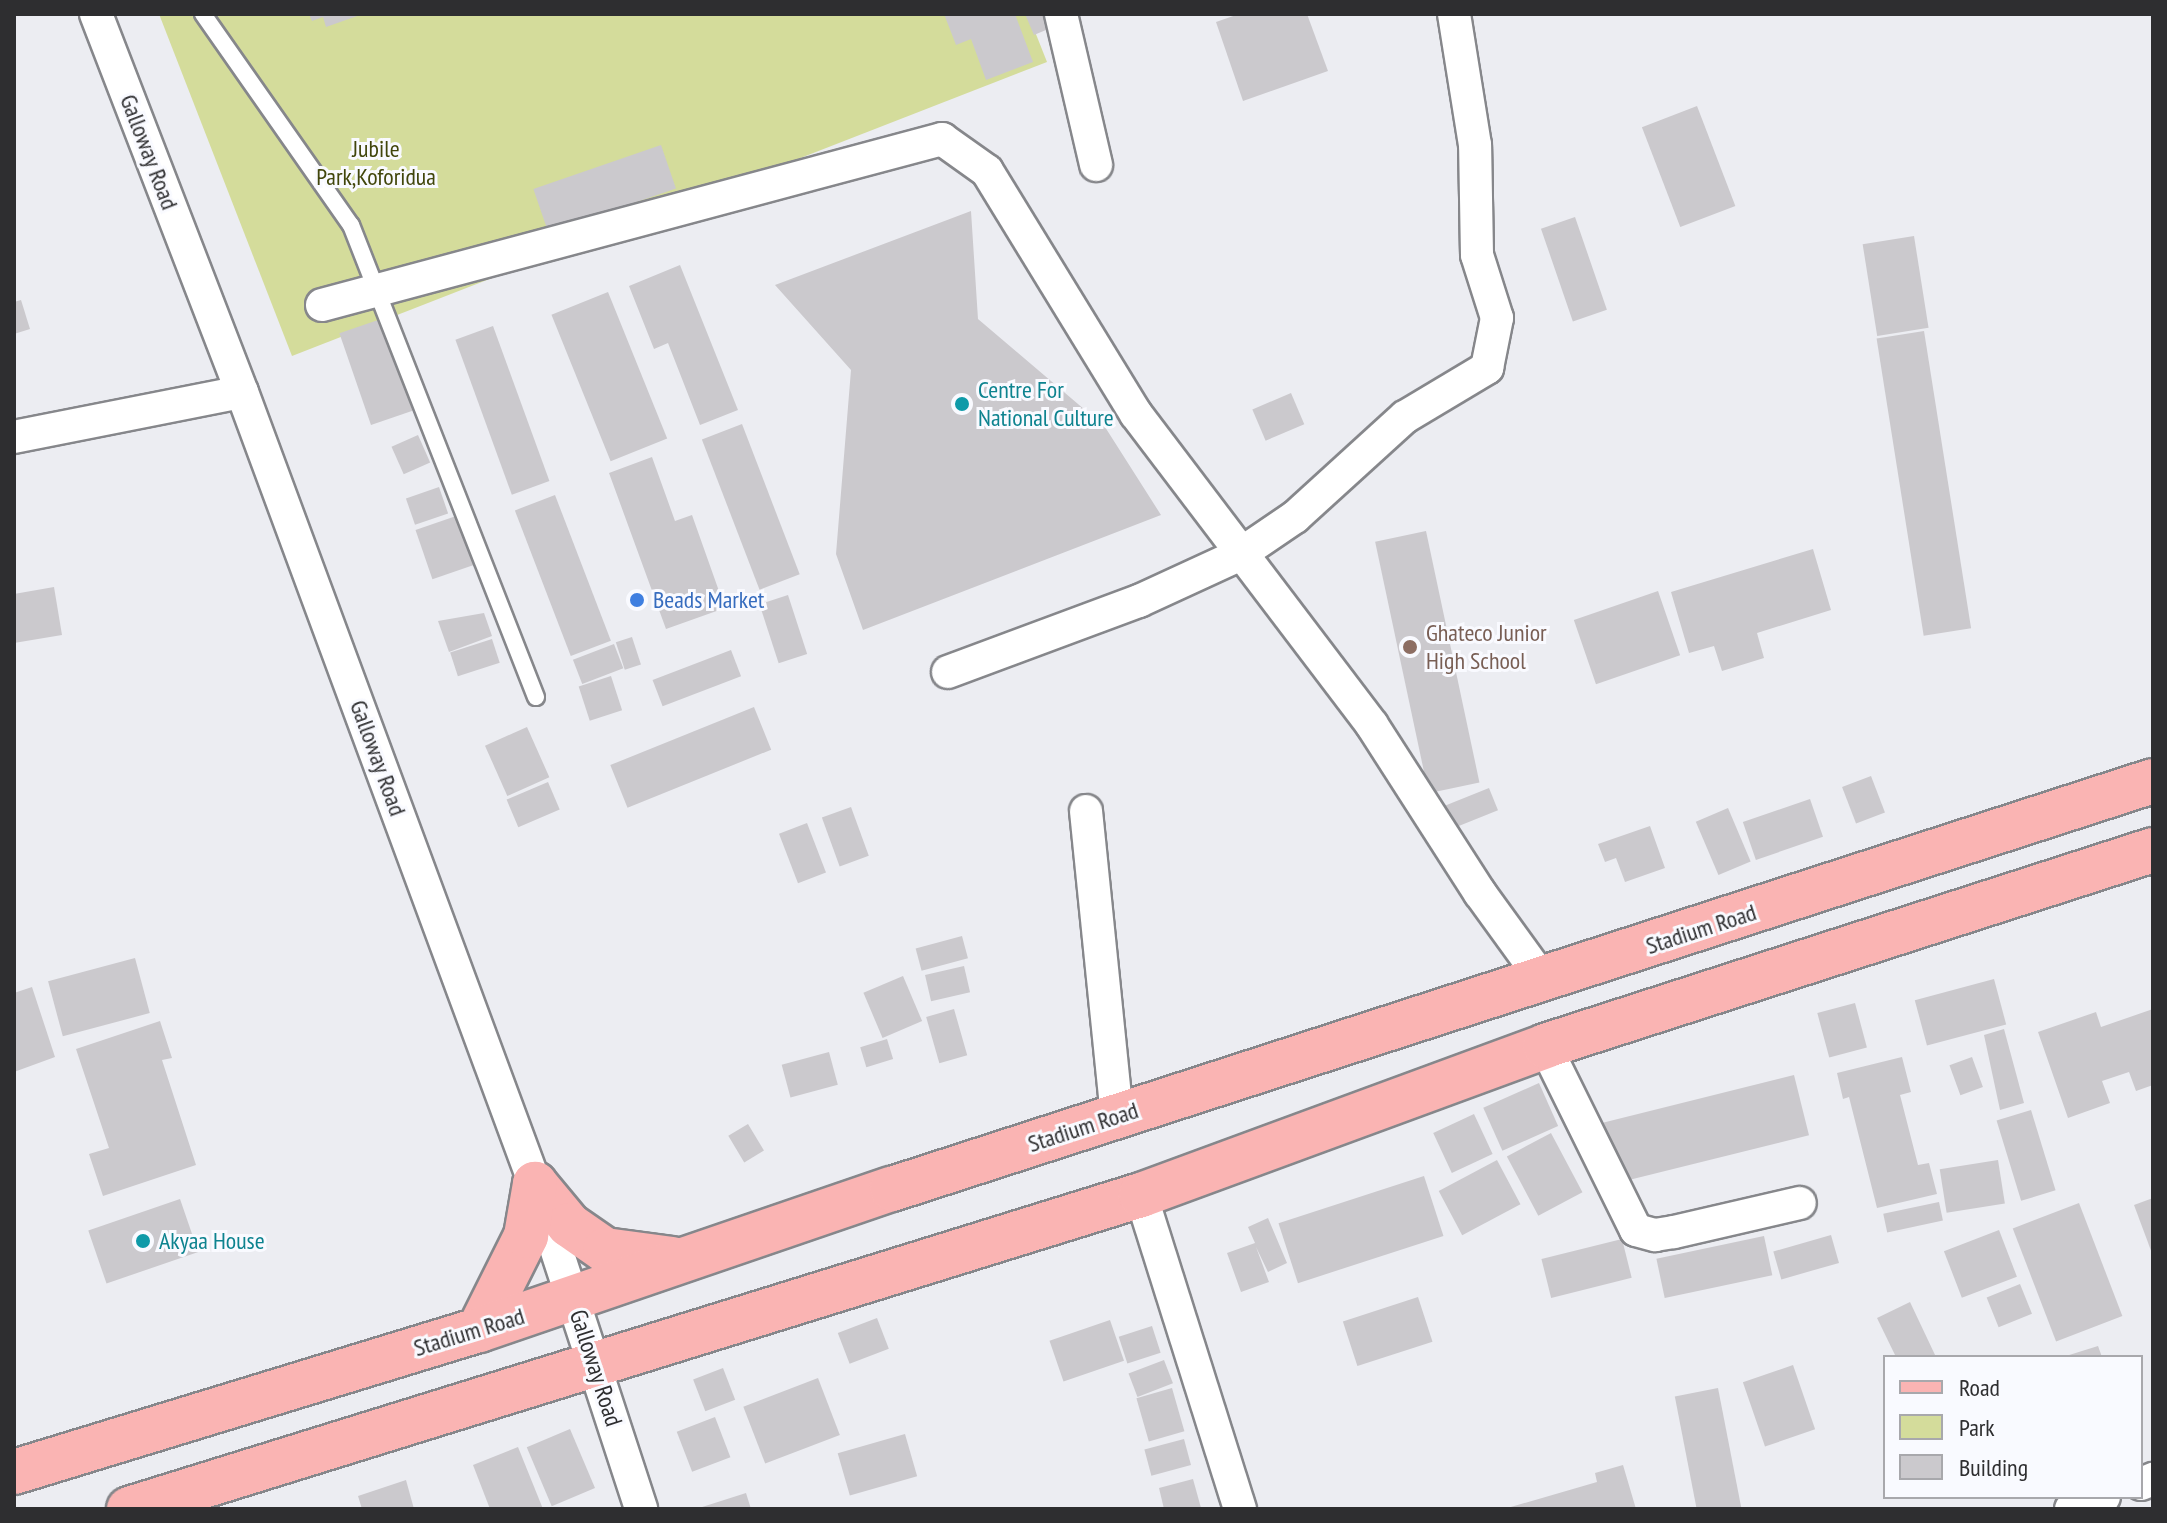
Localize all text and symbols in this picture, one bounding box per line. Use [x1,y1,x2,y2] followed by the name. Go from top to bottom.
[114,90,184,214] street label: Galloway Road
[316,135,436,191] park label: Jubile Park,Koforidua
[978,376,1114,432] place label: Centre For National Culture
[953,395,971,413] marker: Centre For National Culture
[653,586,764,614] place label: Beads Market
[628,591,646,609] marker: Beads Market
[1426,619,1547,675] place label: Ghateco Junior High School
[1401,638,1419,656] marker: Ghateco Junior High School
[344,696,412,820] street label: Galloway Road
[1642,898,1760,960] street label: Stadium Road
[1024,1096,1142,1158] street label: Stadium Road
[159,1227,265,1255] place label: Akyaa House
[134,1232,152,1250] marker: Akyaa House
[410,1302,528,1362] street label: Stadium Road
[564,1306,628,1430] street label: Galloway Road
[1883,1355,2143,1499] legend
[1959,1372,2000,1403] text: Road
[1959,1412,1995,1443] text: Park
[1959,1452,2028,1483] text: Building

